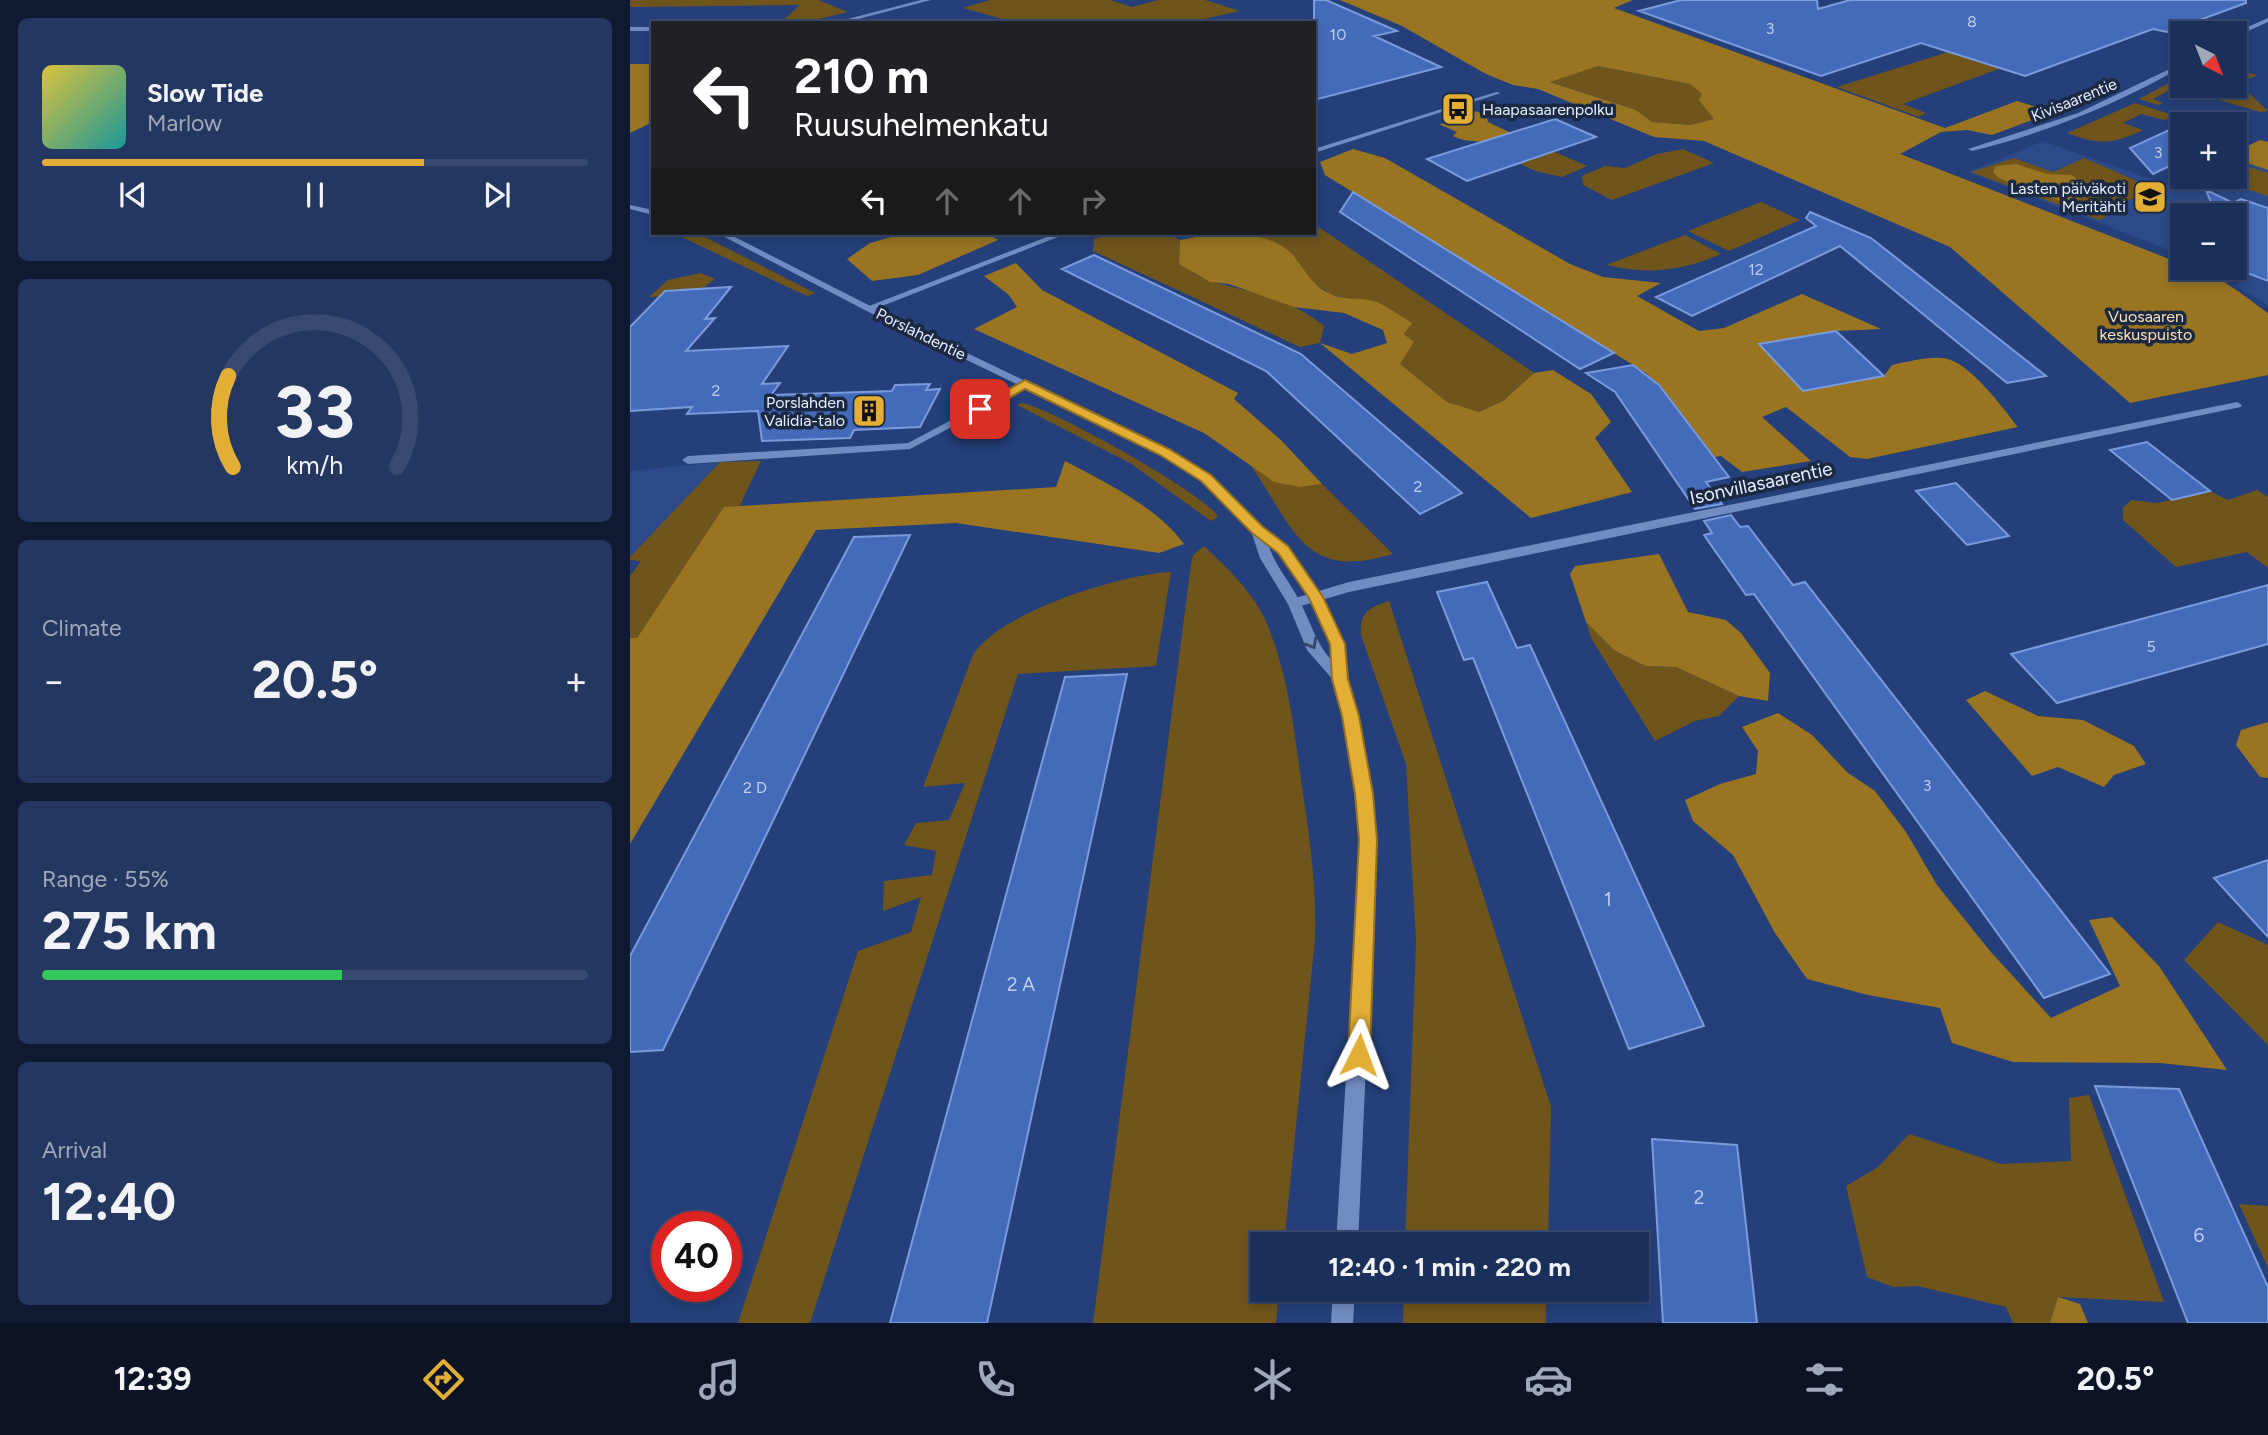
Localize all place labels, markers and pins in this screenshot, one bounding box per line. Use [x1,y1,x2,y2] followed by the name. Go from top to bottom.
[1439,90,1477,128] bus stop icon: Haapasaarenpolku
[1482,100,1614,119] place label: Haapasaarenpolku
[2131,178,2169,216] school or university icon: Lasten päiväkoti Meritähti
[2010,179,2126,216] place label: Lasten päiväkoti Meritähti
[950,379,1010,439] pin
[850,392,888,430] building icon: Porslahden Validia-talo
[764,393,845,430] place label: Porslahden Validia-talo

